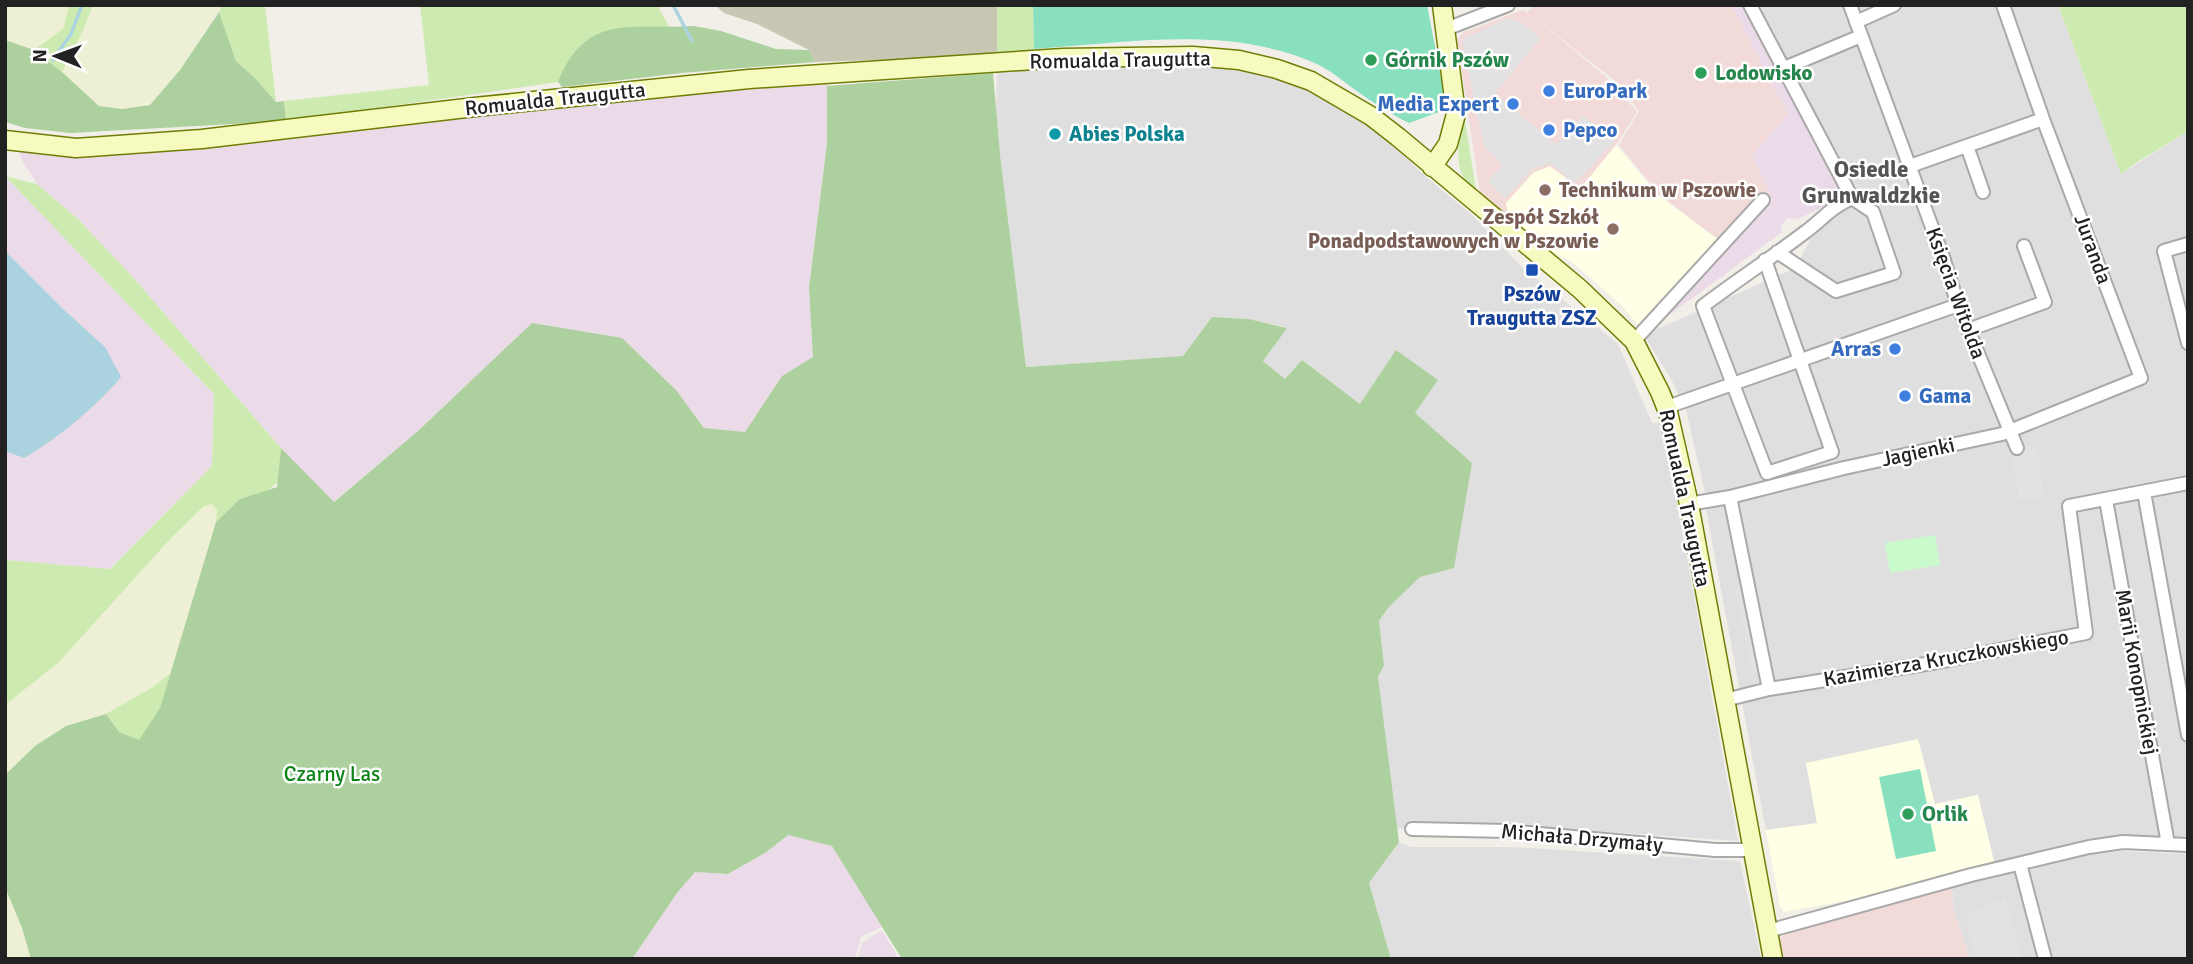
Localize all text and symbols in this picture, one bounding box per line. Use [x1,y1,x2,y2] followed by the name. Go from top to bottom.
[21,21,91,91] north arrow
[1029,45,1211,75] street label: Romualda Traugutta
[1385,47,1509,73] place label: Górnik Pszów
[28,49,52,63] text: N
[1363,52,1379,68] marker: Górnik Pszów
[1715,60,1812,86] place label: Lodowisko
[1693,65,1709,81] marker: Lodowisko
[463,77,647,121] street label: Romualda Traugutta
[1563,78,1647,104] place label: EuroPark
[1541,83,1557,99] marker: EuroPark
[1377,91,1499,117] place label: Media Expert
[1505,96,1521,112] marker: Media Expert
[1563,117,1617,143] place label: Pepco
[1069,121,1185,147] place label: Abies Polska
[1541,122,1557,138] marker: Pepco
[1047,126,1063,142] marker: Abies Polska
[1802,155,1940,210] district label: Osiedle Grunwaldzkie
[1559,177,1756,203] place label: Technikum w Pszowie
[1537,182,1553,198] marker: Technikum w Pszowie
[1308,204,1599,254] place label: Zespół Szkół Ponadpodstawowych w Pszowie
[2068,211,2118,287] street label: Juranda
[1605,221,1621,237] marker: Zespół Szkół Ponadpodstawowych w Pszowie
[1920,224,1992,362] street label: Księcia Witolda
[1524,262,1540,278] marker: Pszów Traugutta ZSZ
[1467,281,1597,331] place label: Pszów Traugutta ZSZ
[1831,336,1881,362] place label: Arras
[1887,341,1903,357] marker: Arras
[1919,383,1971,409] place label: Gama
[1897,388,1913,404] marker: Gama
[1653,407,1717,589] street label: Romualda Traugutta
[1879,432,1957,472] street label: Jagienki
[2110,587,2164,757] street label: Marii Konopnickiej
[1821,624,2071,692] street label: Kazimierza Kruczkowskiego
[284,761,380,787] park label: Czarny Las
[1922,801,1968,827] place label: Orlik
[1900,806,1916,822] marker: Orlik
[1500,818,1664,858] street label: Michała Drzymały

